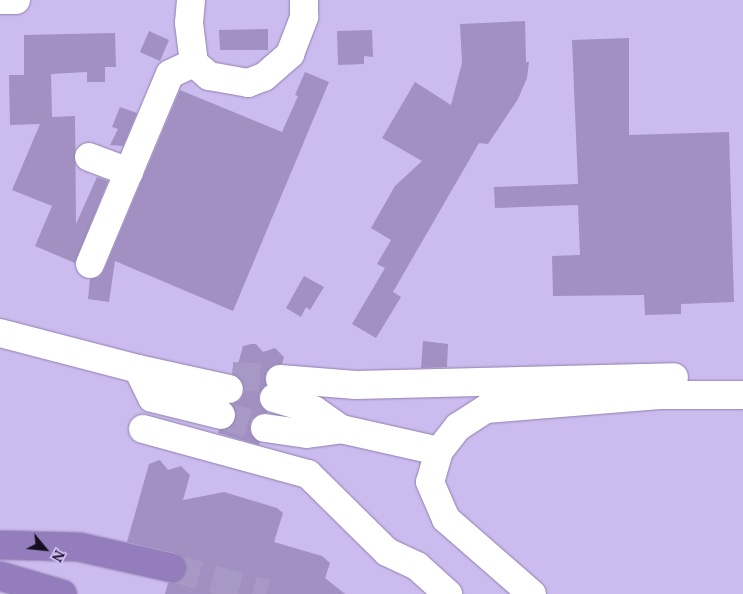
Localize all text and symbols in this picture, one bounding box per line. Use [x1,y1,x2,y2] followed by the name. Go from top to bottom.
[20,524,70,574] north arrow
[48,547,70,565] text: N

